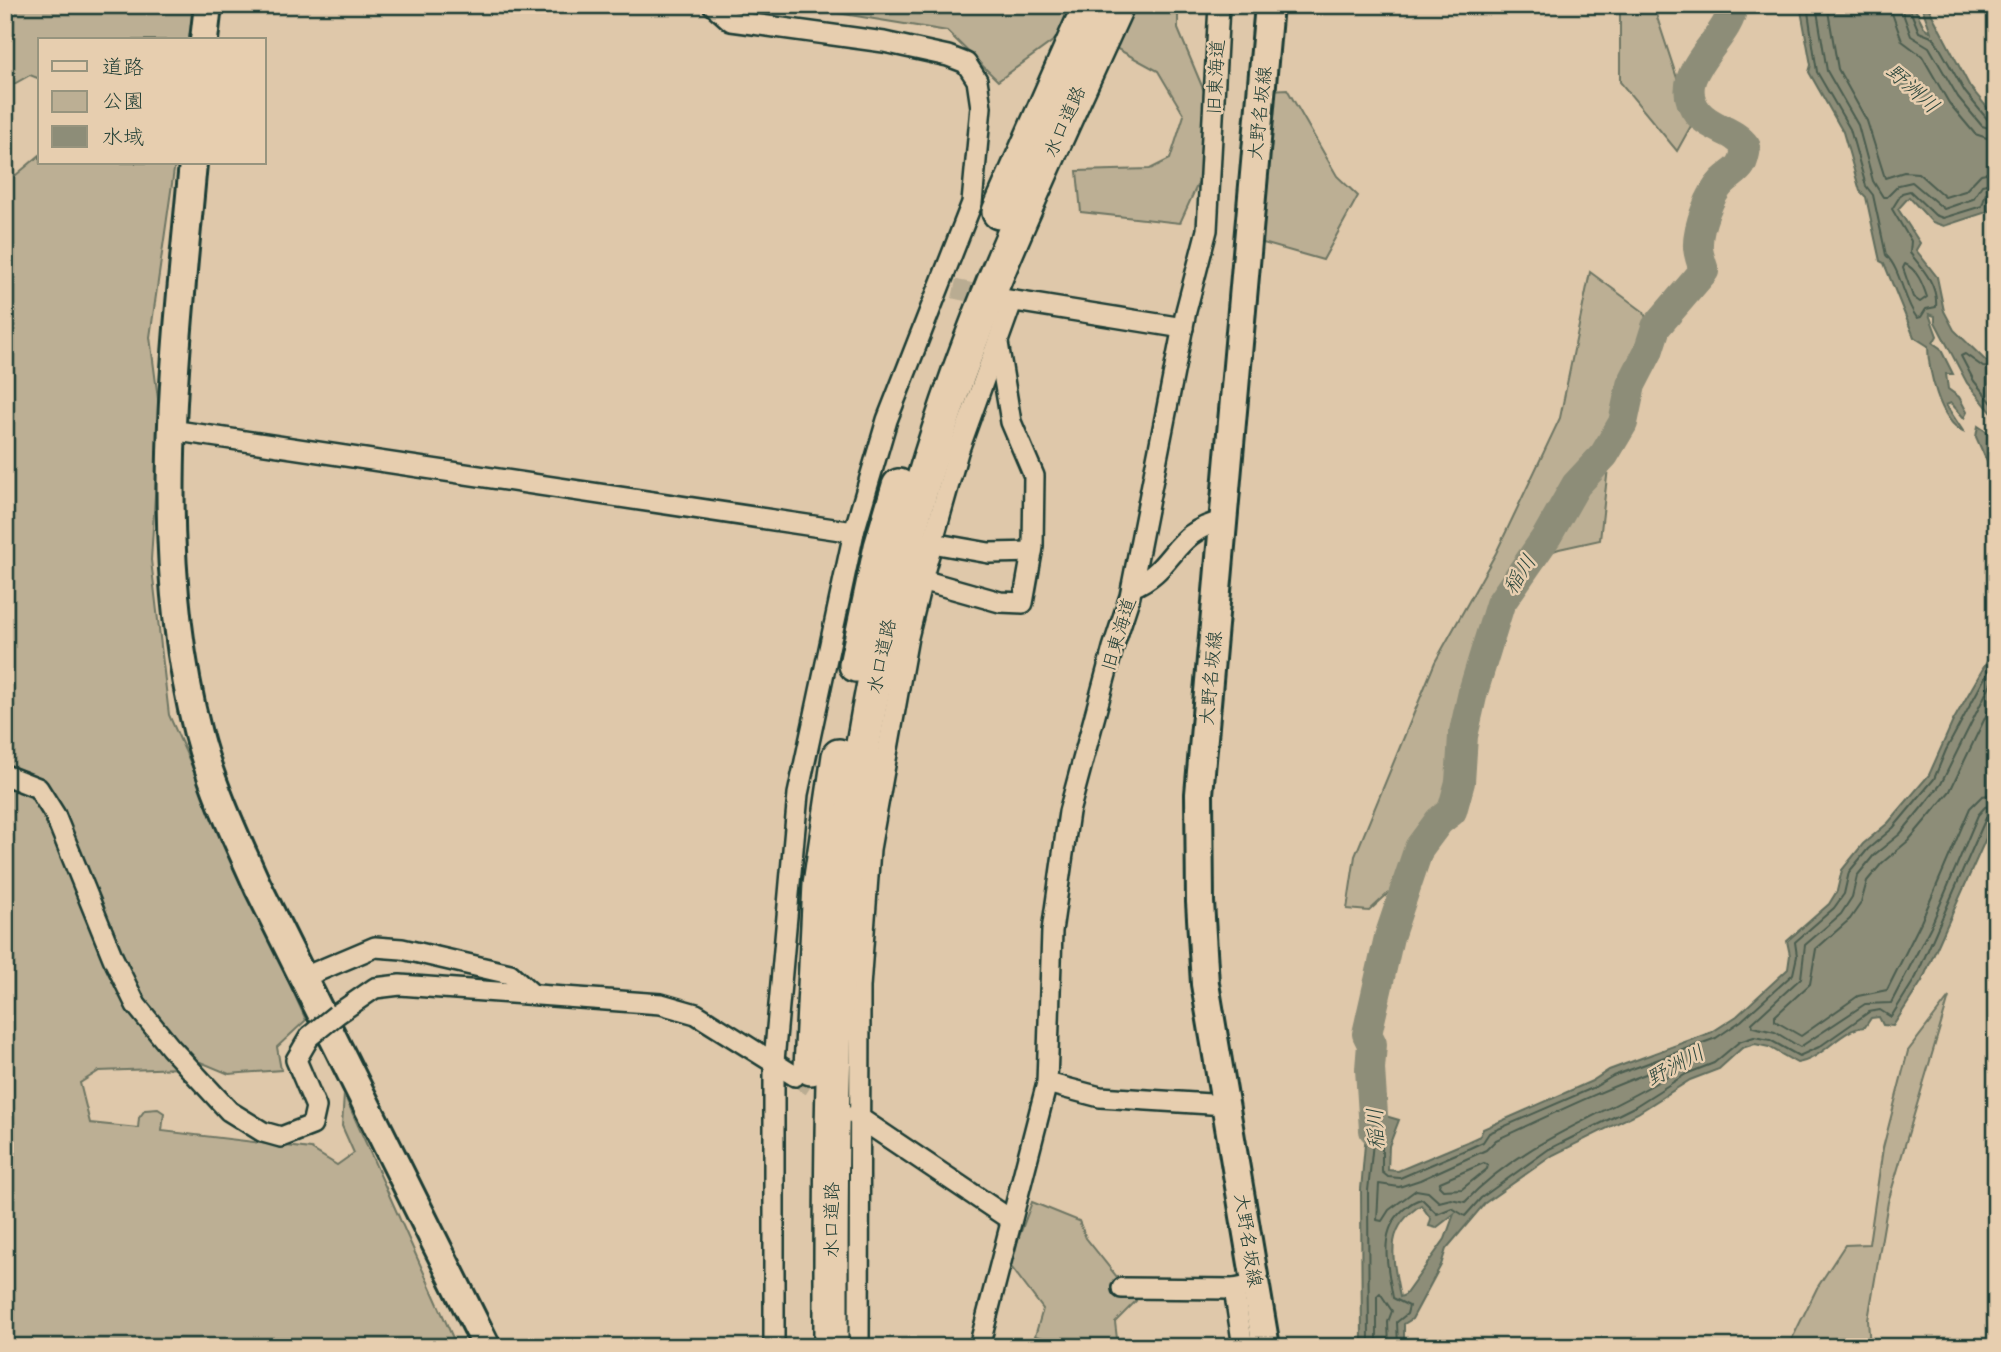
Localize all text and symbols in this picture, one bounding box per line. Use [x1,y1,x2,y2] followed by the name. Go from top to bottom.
[38,38,266,164] legend
[1201,38,1229,116] street label: 旧東海道
[102,53,144,80] text: 道路
[1881,57,1945,119] water label: 野洲川
[1242,64,1276,162] street label: 大野名坂線
[1038,81,1090,161] street label: 水口道路
[102,87,144,114] text: 公園
[102,123,144,150] text: 水域
[1496,549,1542,599] water label: 稲川
[1095,594,1141,674] street label: 旧東海道
[861,616,901,696] street label: 水口道路
[1194,630,1226,726] street label: 大野名坂線
[1641,1038,1709,1092] water label: 野洲川
[1361,1108,1389,1150] water label: 稲川
[819,1182,843,1258] street label: 水口道路
[1230,1191,1268,1289] street label: 大野名坂線

